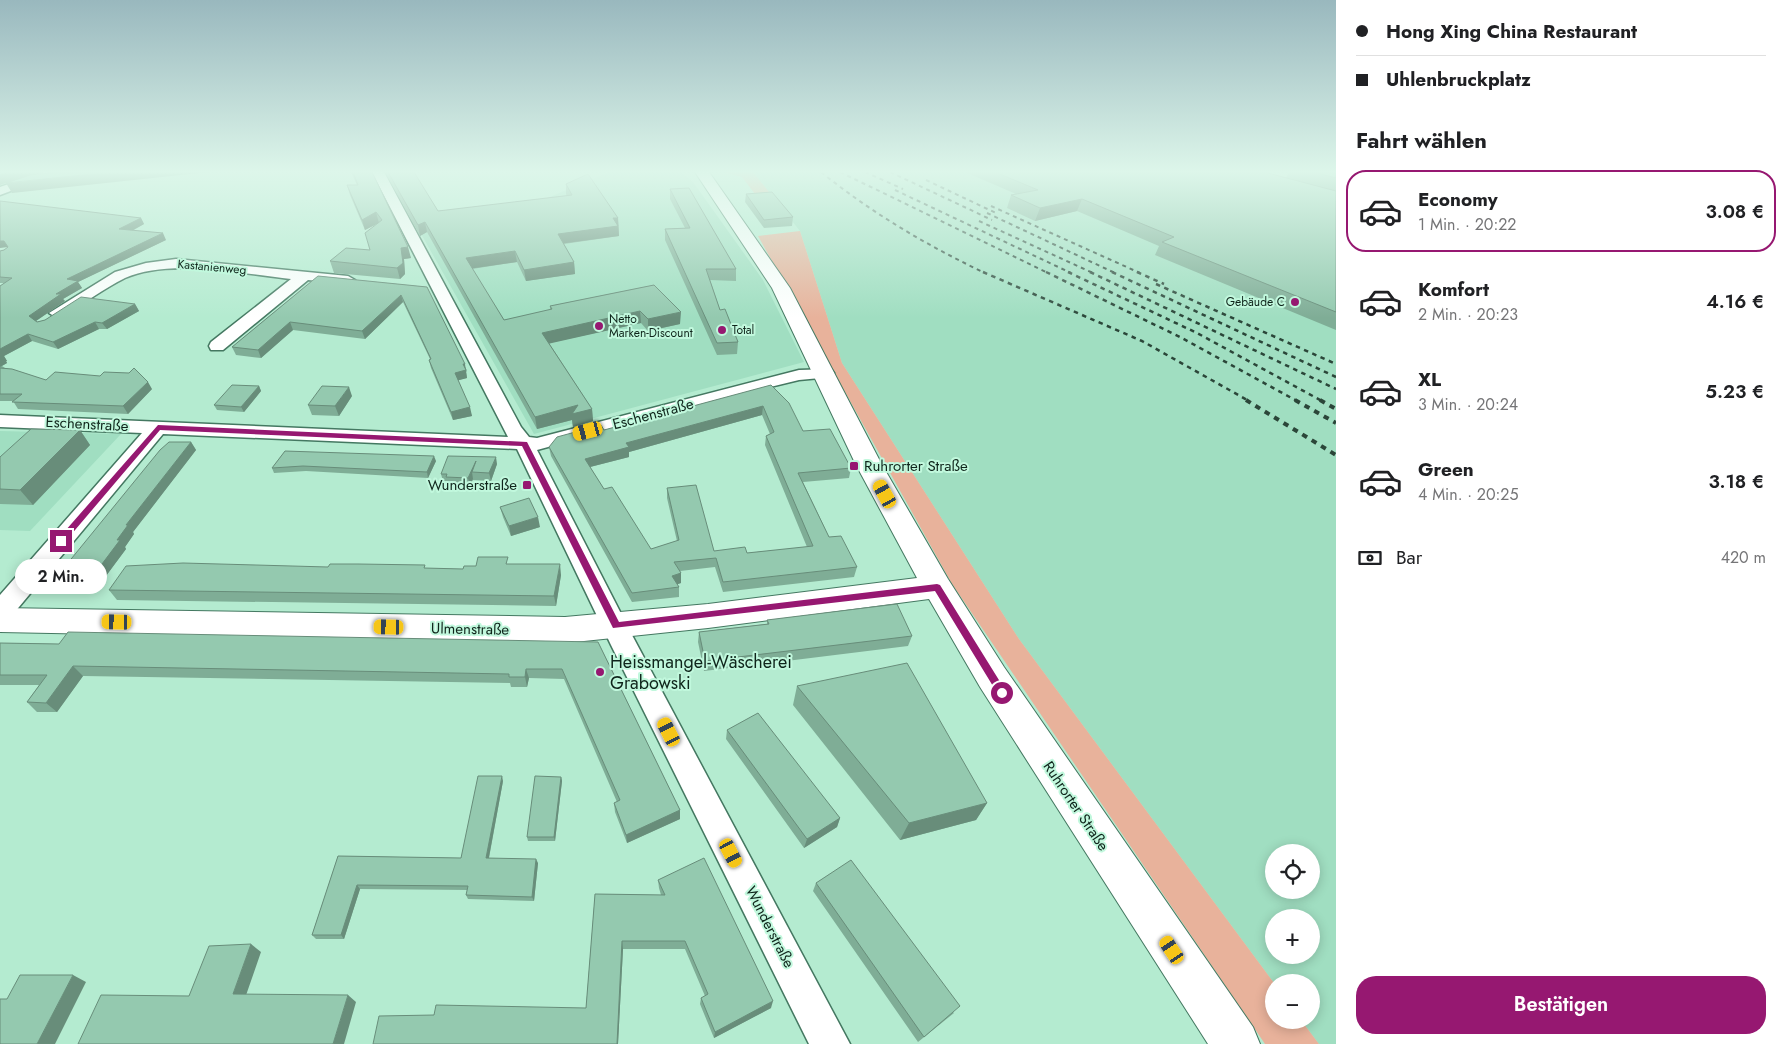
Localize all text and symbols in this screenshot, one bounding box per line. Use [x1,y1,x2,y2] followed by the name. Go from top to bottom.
[1386,18,1637,45] text: Hong Xing China Restaurant
[1386,66,1531,93] text: Uhlenbruckplatz
[1356,124,1487,156] text: Fahrt wählen
[1418,186,1498,213] text: Economy
[1358,189,1403,234] icon: car
[1706,198,1764,225] text: 3.08 €
[1418,213,1516,236] text: 1 Min. · 20:22
[177,255,247,279] street label: Kastanienweg
[1418,276,1489,303] text: Komfort
[1358,279,1403,324] icon: car
[1706,288,1764,315] text: 4.16 €
[1226,293,1285,311] place label: Gebäude C
[1289,296,1301,308] marker: Gebäude C
[1418,303,1518,326] text: 2 Min. · 20:23
[609,310,693,342] place label: Netto Marken-Discount
[593,320,605,332] marker: Netto Marken-Discount
[732,321,754,339] place label: Total
[716,324,728,336] marker: Total
[1418,366,1441,393] text: XL
[1358,369,1403,414] icon: car
[1705,378,1764,405] text: 5.23 €
[610,393,696,435] street label: Eschenstraße
[1418,393,1518,416] text: 3 Min. · 20:24
[45,411,129,437] street label: Eschenstraße
[571,420,604,442] car
[864,455,968,477] place label: Ruhrorter Straße
[1418,456,1474,483] text: Green
[1358,459,1403,504] icon: car
[848,460,860,472] marker: Ruhrorter Straße
[1709,468,1764,495] text: 3.18 €
[428,474,517,496] place label: Wunderstraße
[871,477,898,511] car
[521,479,533,491] marker: Wunderstraße
[1418,483,1518,506] text: 4 Min. · 20:25
[50,530,72,552] route end
[1356,544,1384,572] icon: cash
[1396,544,1422,571] text: Bar
[1721,546,1766,569] text: 420 m
[15,558,107,594] callout: 2 Min.
[37,565,85,588] text: 2 Min.
[101,614,132,630] car
[431,617,510,641] street label: Ulmenstraße
[373,619,404,635] car
[610,649,792,696] place label: Heissmangel-Wäscherei Grabowski
[594,666,606,678] marker: Heissmangel-Wäscherei Grabowski
[991,682,1013,704] route start
[655,715,682,749] car
[1038,757,1114,855] street label: Ruhrorter Straße
[717,836,744,870] car
[1265,844,1320,1029] map controls
[1265,844,1320,899] button: locate
[740,882,800,972] street label: Wunderstraße
[1265,909,1320,964] button: +
[1157,933,1186,967] car
[1265,974,1320,1029] button: −
[1356,976,1766,1034] button: Bestätigen

